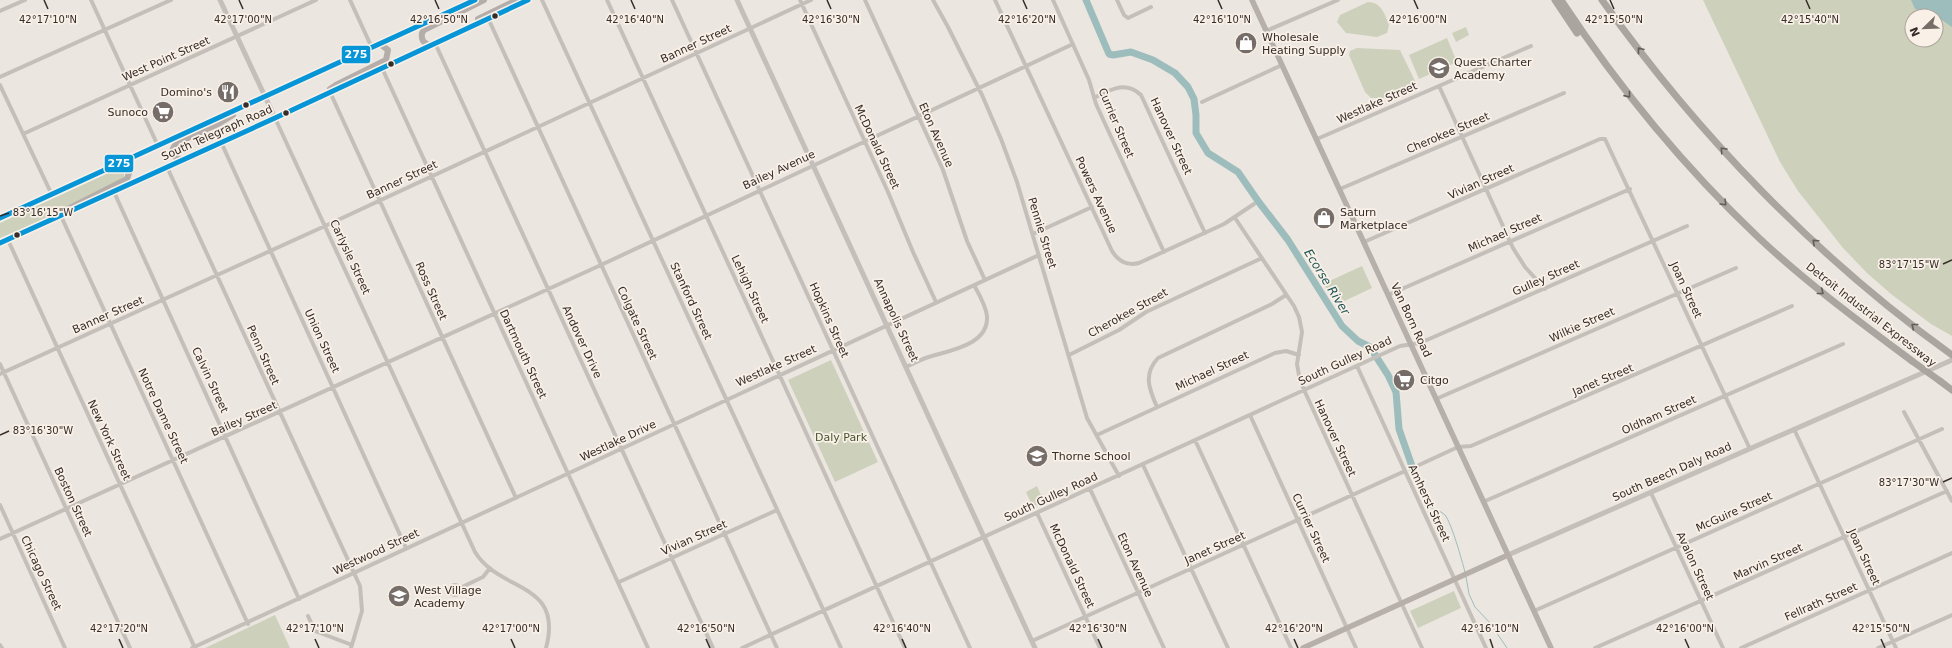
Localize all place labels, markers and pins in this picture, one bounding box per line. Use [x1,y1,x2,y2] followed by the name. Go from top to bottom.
[490,11,500,21] unlabelled marker
[1233,30,1259,56] shop icon: Wholesale Heating Supply
[1262,31,1347,57] place label: Wholesale Heating Supply
[1426,55,1452,81] school or university icon: Quest Charter Academy
[1454,56,1532,82] place label: Quest Charter Academy
[386,59,396,69] unlabelled marker
[215,79,241,105] restaurant icon: Domino's
[161,86,212,99] place label: Domino's
[150,99,176,125] supermarket icon: Sunoco
[241,100,251,110] unlabelled marker
[108,106,148,119] place label: Sunoco
[281,108,291,118] unlabelled marker
[1311,205,1337,231] shop icon: Saturn Marketplace
[1340,206,1408,232] place label: Saturn Marketplace
[12,230,22,240] unlabelled marker
[1391,367,1417,393] supermarket icon: Citgo
[1420,374,1449,387] place label: Citgo
[1024,443,1050,469] school or university icon: Thorne School
[1051,450,1131,463] place label: Thorne School
[386,583,412,609] school or university icon: West Village Academy
[414,584,482,610] place label: West Village Academy

